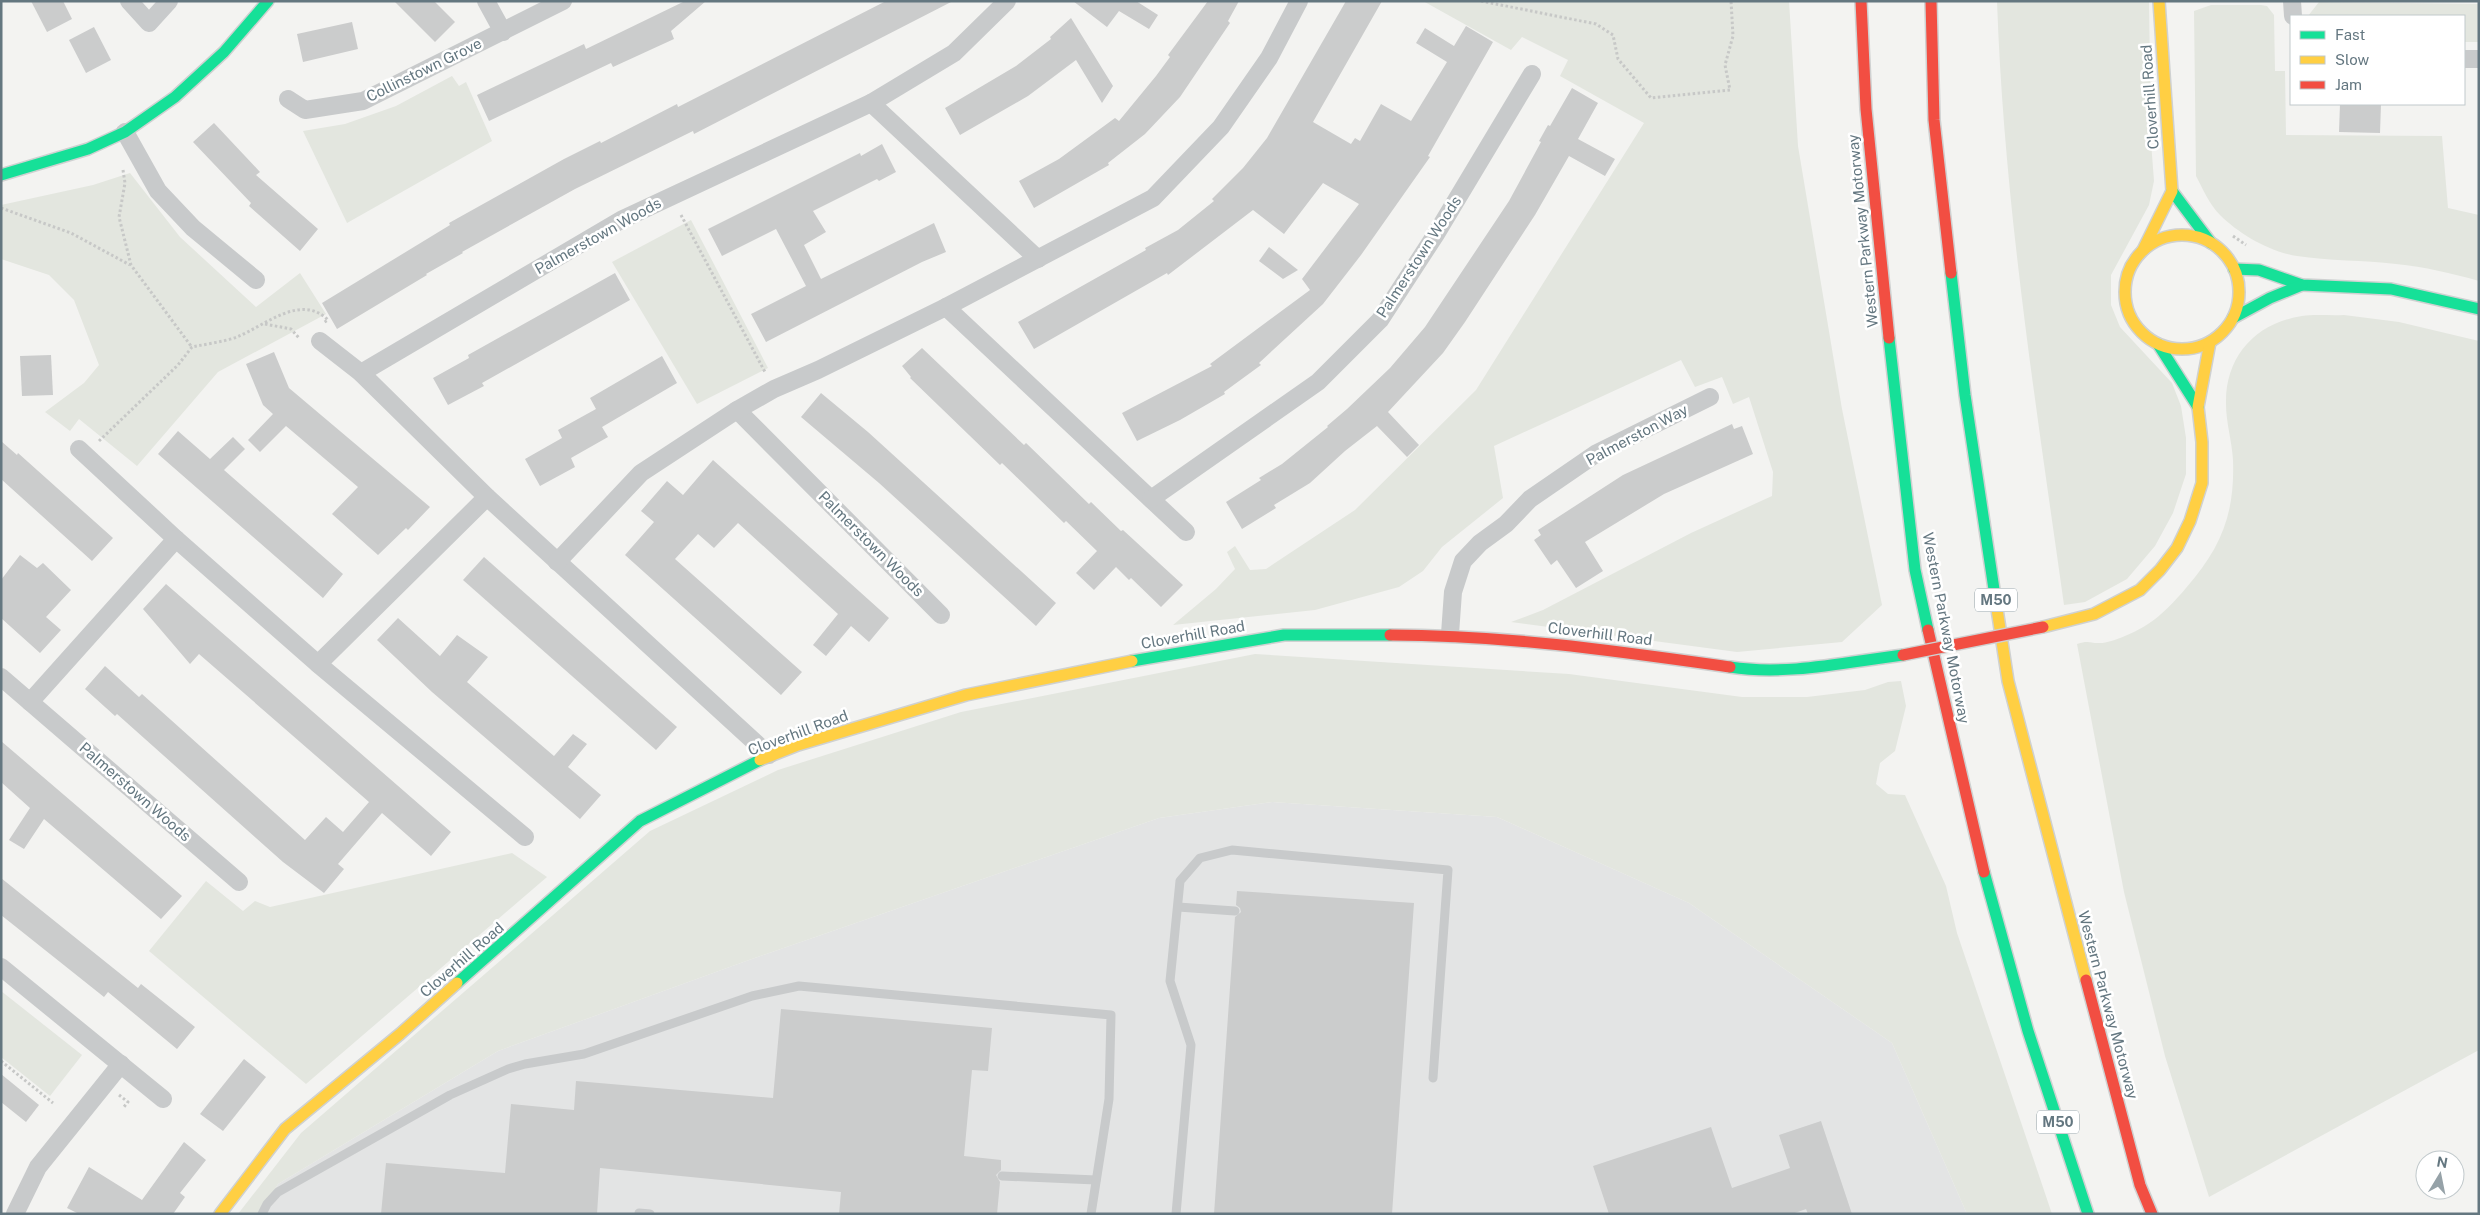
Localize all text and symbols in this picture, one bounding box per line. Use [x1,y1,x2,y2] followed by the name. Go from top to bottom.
[2290,15,2465,105] legend
[2335,26,2365,43] text: Fast
[363,34,484,105] street label: Collinstown Grove
[2137,44,2162,150] street label: Cloverhill Road
[2335,51,2370,68] text: Slow
[2335,76,2362,93] text: Jam
[1844,134,1881,329] street label: Western Parkway Motorway
[1373,193,1464,321] street label: Palmerstown Woods
[532,194,664,277] street label: Palmerstown Woods
[1583,401,1690,469] street label: Palmerston Way
[815,488,927,600] street label: Palmerstown Woods
[1920,531,1973,725] street label: Western Parkway Motorway
[1975,588,2017,612] road number: M50
[1140,617,1246,652] street label: Cloverhill Road
[1547,619,1653,648] street label: Cloverhill Road
[746,707,850,758] street label: Cloverhill Road
[76,739,194,845] street label: Palmerstown Woods
[2075,909,2142,1101] street label: Western Parkway Motorway
[416,919,507,1001] street label: Cloverhill Road
[2037,1110,2079,1134] road number: M50
[2415,1150,2465,1200] north arrow
[2435,1153,2449,1171] text: N

